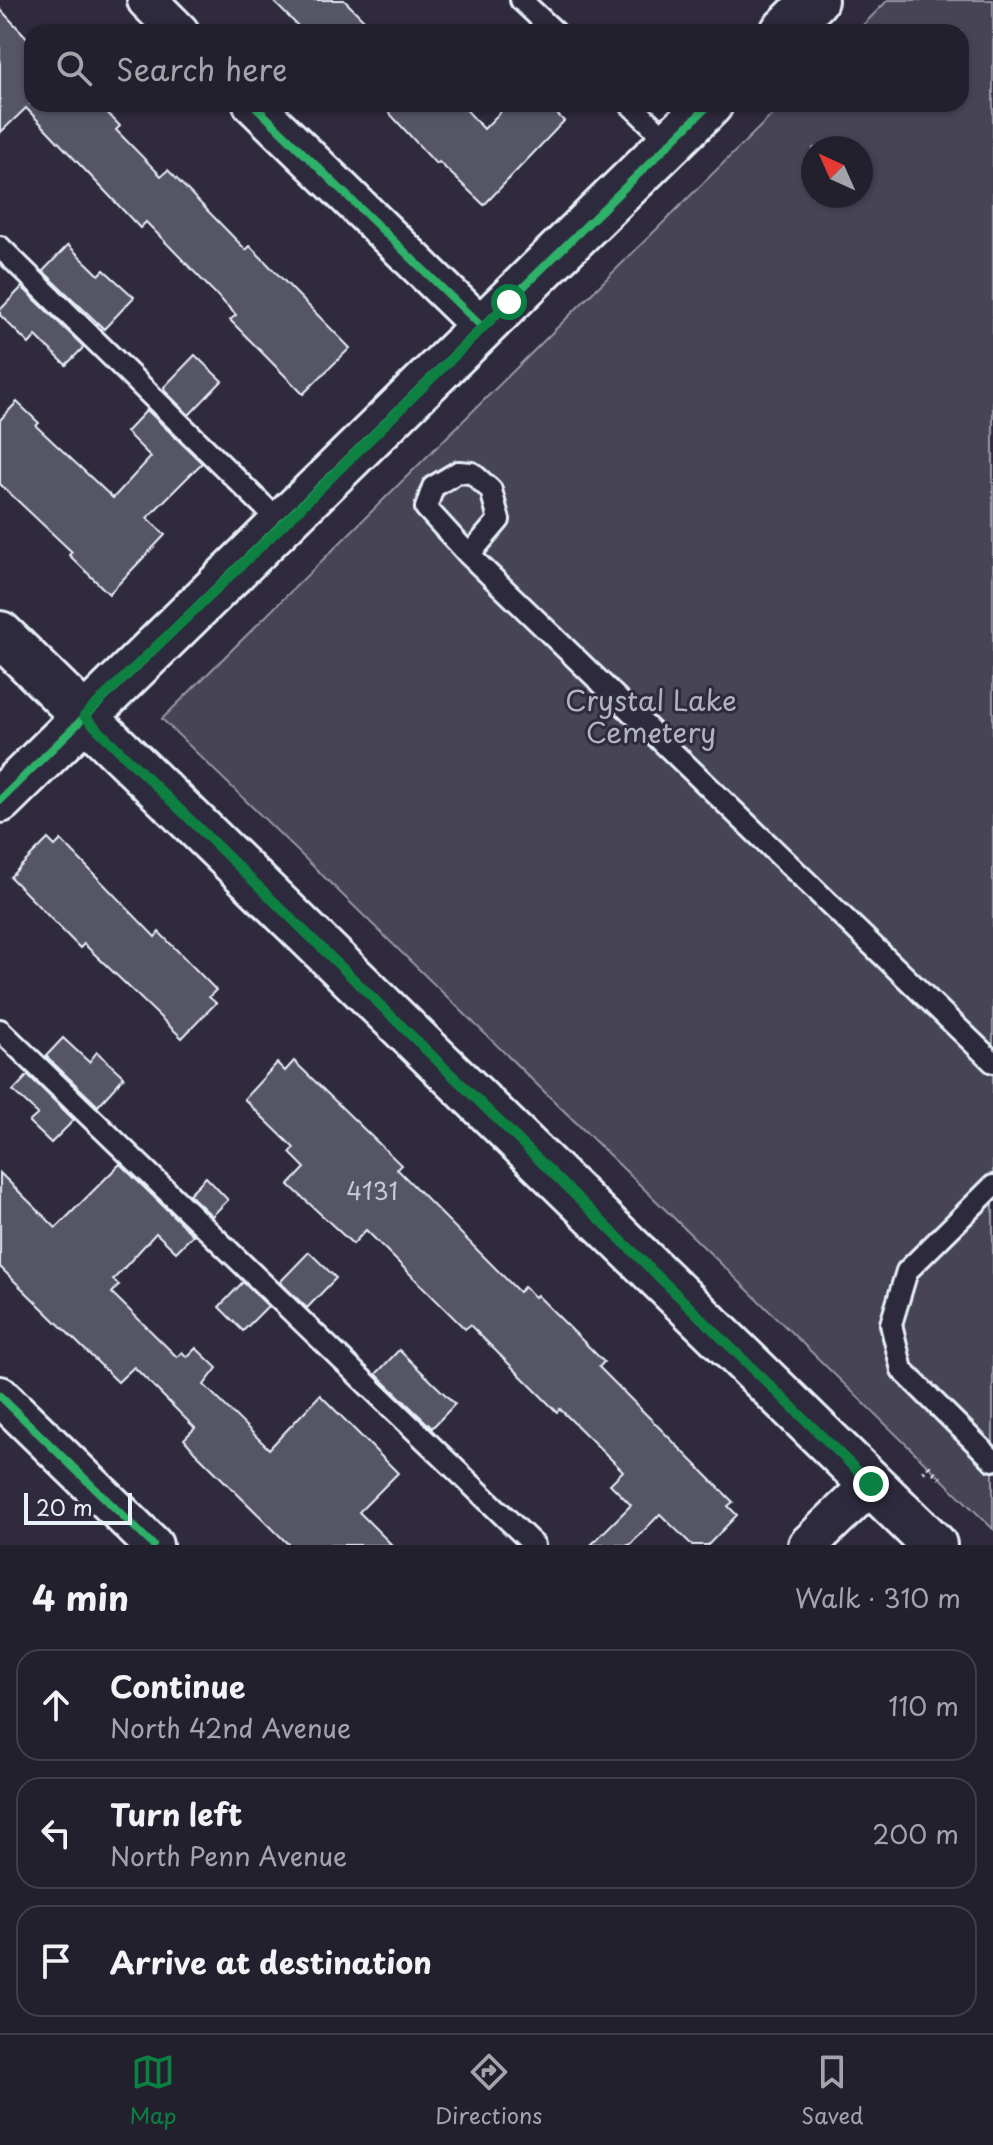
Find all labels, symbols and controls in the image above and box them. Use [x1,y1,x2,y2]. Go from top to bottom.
search box [24,24,969,112]
icon: search [52,46,96,90]
text: Search here [116,46,288,91]
north arrow [801,136,873,208]
route start [491,284,527,320]
park label: Crystal Lake Cemetery [565,678,737,753]
house number: 4131 [346,1172,398,1208]
route end [853,1466,889,1502]
scale bar [24,1489,132,1525]
text: 20 m [36,1490,93,1523]
text: 4 min [32,1571,129,1623]
text: Walk · 310 m [795,1578,961,1617]
text: Continue [110,1663,245,1708]
icon: ahead [34,1683,78,1727]
text: 110 m [888,1686,959,1725]
text: North 42nd Avenue [110,1708,351,1747]
text: Turn left [110,1791,242,1836]
icon: left [34,1811,78,1855]
text: 200 m [872,1814,959,1853]
text: North Penn Avenue [110,1836,347,1875]
icon: arrive [34,1939,78,1983]
text: Arrive at destination [110,1939,432,1984]
tab: Map [129,2050,176,2131]
tab: Directions [435,2050,542,2131]
tab: Saved [801,2050,864,2131]

